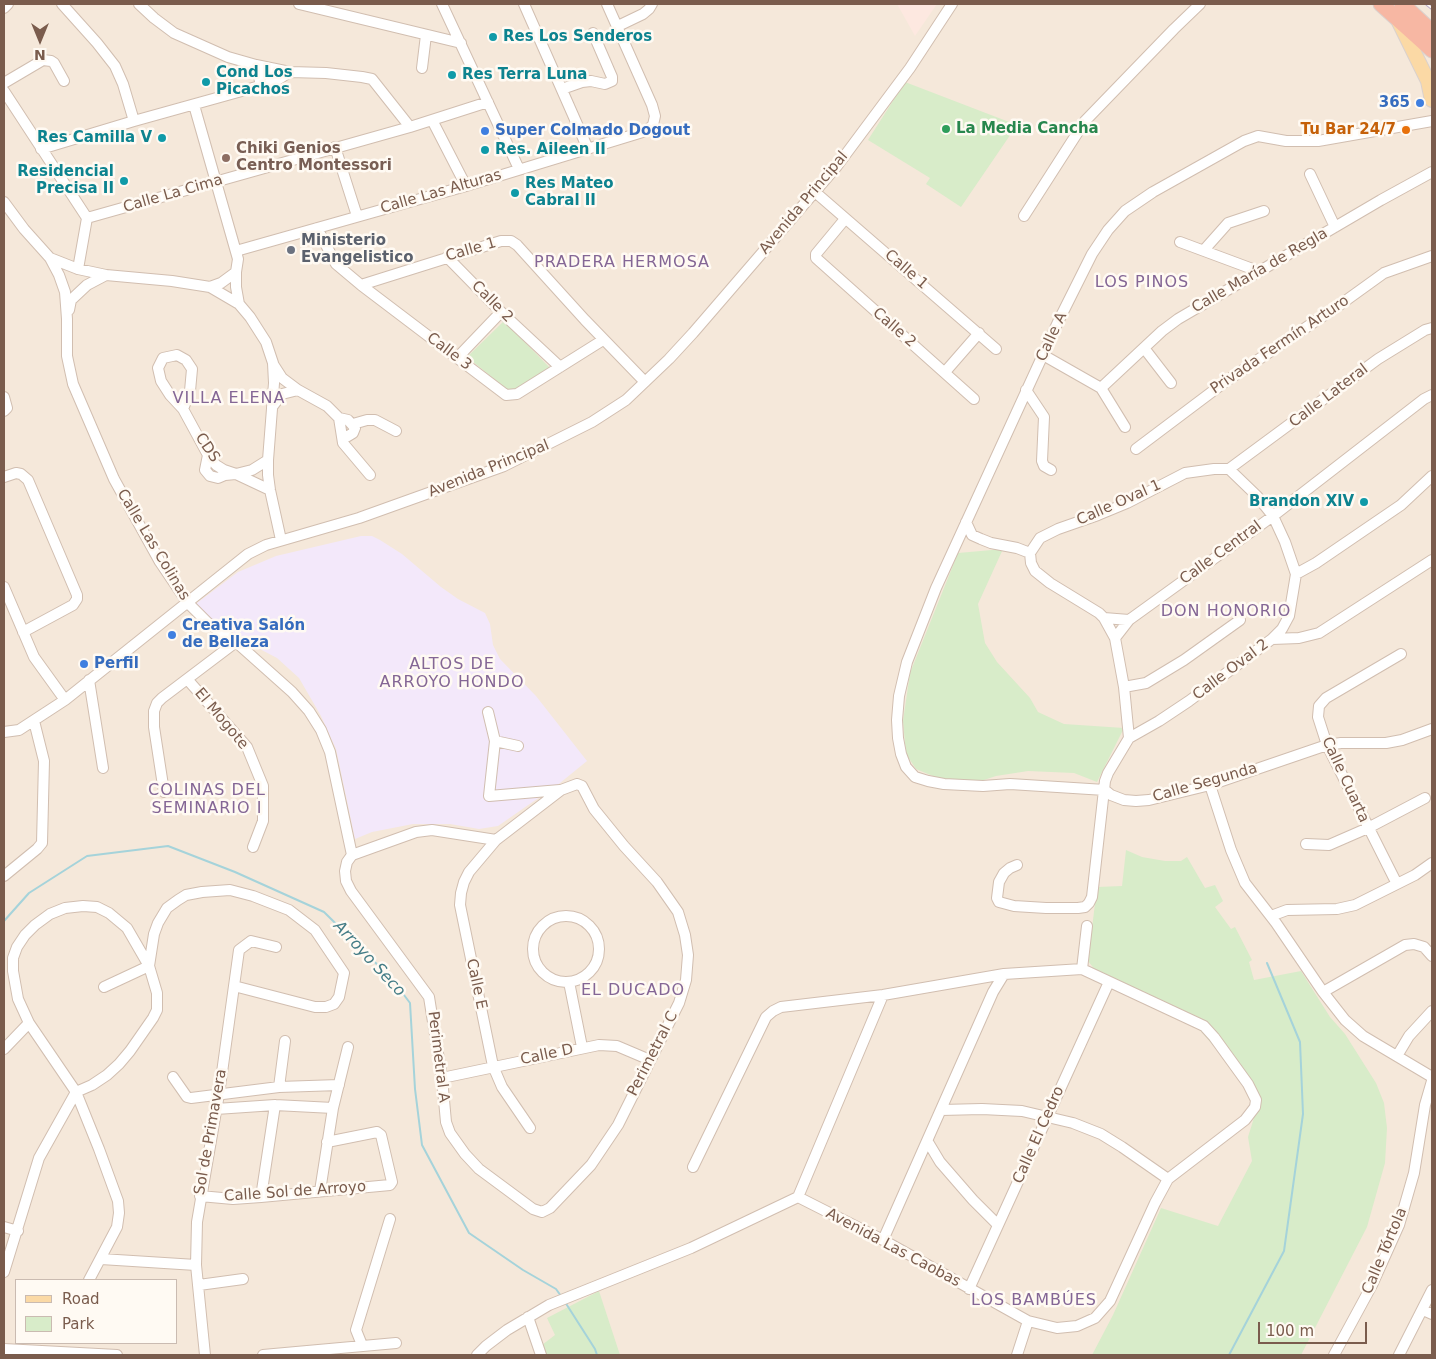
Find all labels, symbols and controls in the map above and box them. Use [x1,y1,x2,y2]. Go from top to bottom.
north arrow [15,15,65,65]
place label: Res Los Senderos [503,28,652,46]
marker: Res Los Senderos [487,31,499,43]
text: N [34,47,46,63]
place label: Cond Los Picachos [216,64,293,99]
place label: Res Terra Luna [462,66,587,84]
marker: Res Terra Luna [446,69,458,81]
marker: Cond Los Picachos [200,76,212,88]
place label: 365 [1379,94,1410,112]
marker: 365 [1414,97,1426,109]
place label: La Media Cancha [956,120,1099,138]
place label: Tu Bar 24/7 [1301,121,1396,139]
place label: Super Colmado Dogout [495,122,690,140]
marker: La Media Cancha [940,123,952,135]
marker: Tu Bar 24/7 [1400,124,1412,136]
marker: Super Colmado Dogout [479,125,491,137]
place label: Res Camilla V [37,129,152,147]
marker: Res Camilla V [156,132,168,144]
place label: Chiki Genios Centro Montessori [236,140,392,175]
place label: Res. Aileen II [495,141,606,159]
marker: Res. Aileen II [479,144,491,156]
street label: Avenida Principal [756,148,852,258]
marker: Chiki Genios Centro Montessori [220,152,232,164]
place label: Residencial Precisa II [17,163,114,198]
street label: Calle Las Alturas [378,166,504,218]
street label: Calle La Cima [121,171,225,217]
marker: Residencial Precisa II [118,175,130,187]
place label: Res Mateo Cabral II [525,175,614,210]
marker: Res Mateo Cabral II [509,187,521,199]
street label: Calle María de Regla [1189,225,1331,317]
place label: Ministerio Evangelistico [301,232,413,267]
street label: Calle 1 [444,234,498,266]
marker: Ministerio Evangelistico [285,244,297,256]
street label: Calle 1 [881,246,931,294]
district label: PRADERA HERMOSA [532,253,712,273]
district label: LOS PINOS [1094,273,1190,293]
street label: Calle 2 [467,277,517,327]
street label: Privada Fermín Arturo [1207,292,1353,398]
street label: Calle 2 [869,304,919,352]
street label: Calle A [1033,310,1071,364]
street label: Calle 3 [423,329,475,375]
street label: Calle Lateral [1286,360,1372,432]
district label: VILLA ELENA [171,389,287,409]
street label: CDS [191,430,223,466]
street label: Avenida Principal [426,437,552,501]
street label: Calle Oval 1 [1074,476,1164,530]
street label: Calle Las Colinas [113,486,193,604]
place label: Brandon XlV [1249,493,1354,511]
marker: Brandon XlV [1358,496,1370,508]
street label: Calle Central [1177,517,1265,589]
district label: DON HONORIO [1159,602,1293,622]
place label: Creativa Salón de Belleza [182,617,305,652]
marker: Creativa Salón de Belleza [166,629,178,641]
street label: Calle Oval 2 [1190,636,1272,704]
place label: Perfil [94,655,139,673]
district label: ALTOS DE ARROYO HONDO [378,655,526,693]
marker: Perfil [78,658,90,670]
street label: El Mogote [190,685,252,753]
street label: Calle Cuarta [1317,734,1373,826]
street label: Calle Segunda [1151,759,1259,807]
district label: COLINAS DEL SEMINARIO I [147,781,267,819]
water label: Arroyo Seco [329,917,409,1001]
street label: Calle E [462,957,490,1011]
district label: EL DUCADO [580,981,686,1001]
street label: Perimetral C [624,1009,682,1099]
street label: Perimetral A [423,1010,453,1104]
street label: Calle D [519,1041,575,1069]
street label: Sol de Primavera [191,1068,231,1196]
street label: Calle El Cedro [1009,1084,1069,1186]
street label: Calle Sol de Arroyo [223,1178,367,1206]
street label: Avenida Las Caobas [822,1205,964,1291]
street label: Calle Tórtola [1359,1205,1411,1297]
legend [15,1279,178,1344]
text: Road [62,1290,100,1308]
district label: LOS BAMBÚES [970,1291,1098,1311]
scale bar [1261,1312,1370,1344]
text: Park [62,1315,94,1333]
text: 100 m [1266,1322,1314,1340]

